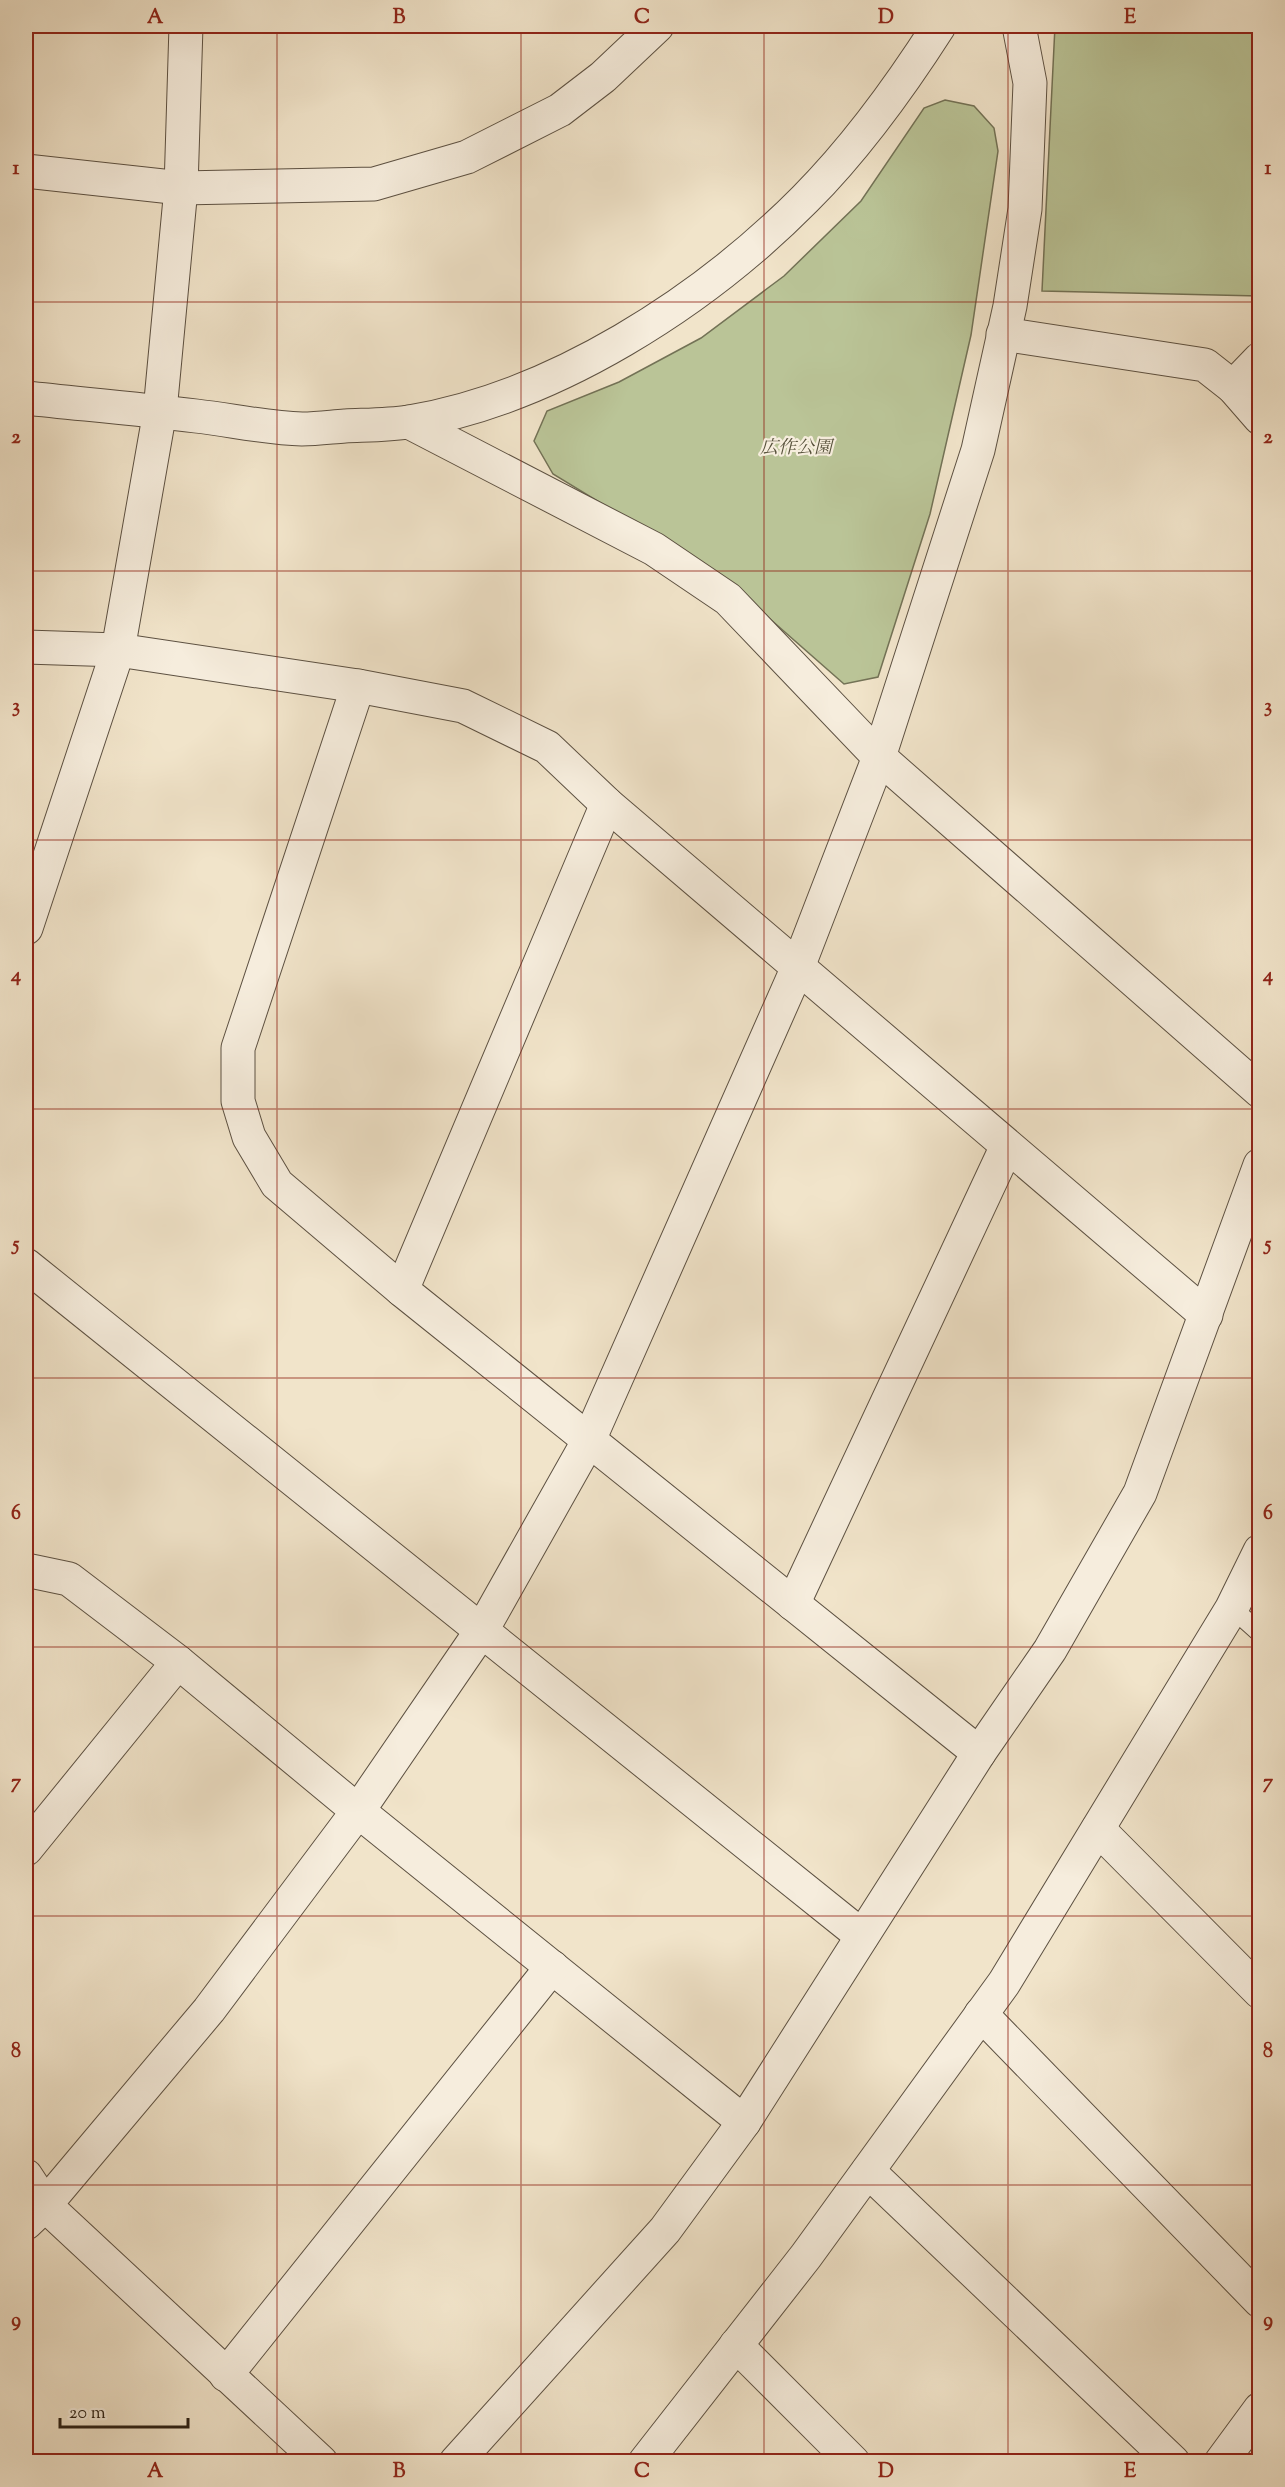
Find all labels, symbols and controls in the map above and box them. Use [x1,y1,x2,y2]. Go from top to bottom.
text: A [147,4,164,33]
text: B [393,4,406,33]
text: C [634,4,650,33]
text: D [878,4,894,33]
text: E [1124,4,1137,33]
text: 1 [13,155,20,184]
text: 1 [1265,155,1272,184]
text: 2 [11,424,21,453]
text: 2 [1263,424,1273,453]
park label: 広作公園 [760,436,835,462]
text: 3 [12,693,20,722]
text: 3 [1264,693,1272,722]
text: 4 [10,962,21,991]
text: 4 [1262,962,1273,991]
text: 5 [11,1231,20,1260]
text: 5 [1263,1231,1272,1260]
text: 6 [11,1500,21,1529]
text: 6 [1263,1500,1273,1529]
text: 7 [11,1769,22,1798]
text: 7 [1263,1769,1274,1798]
text: 8 [11,2038,21,2067]
text: 8 [1263,2038,1273,2067]
text: 9 [11,2307,21,2336]
text: 9 [1263,2307,1273,2336]
scale bar [60,2391,188,2429]
text: 20 m [69,2401,106,2427]
text: A [147,2458,164,2487]
text: B [393,2458,406,2487]
text: C [634,2458,650,2487]
text: D [878,2458,894,2487]
text: E [1124,2458,1137,2487]

